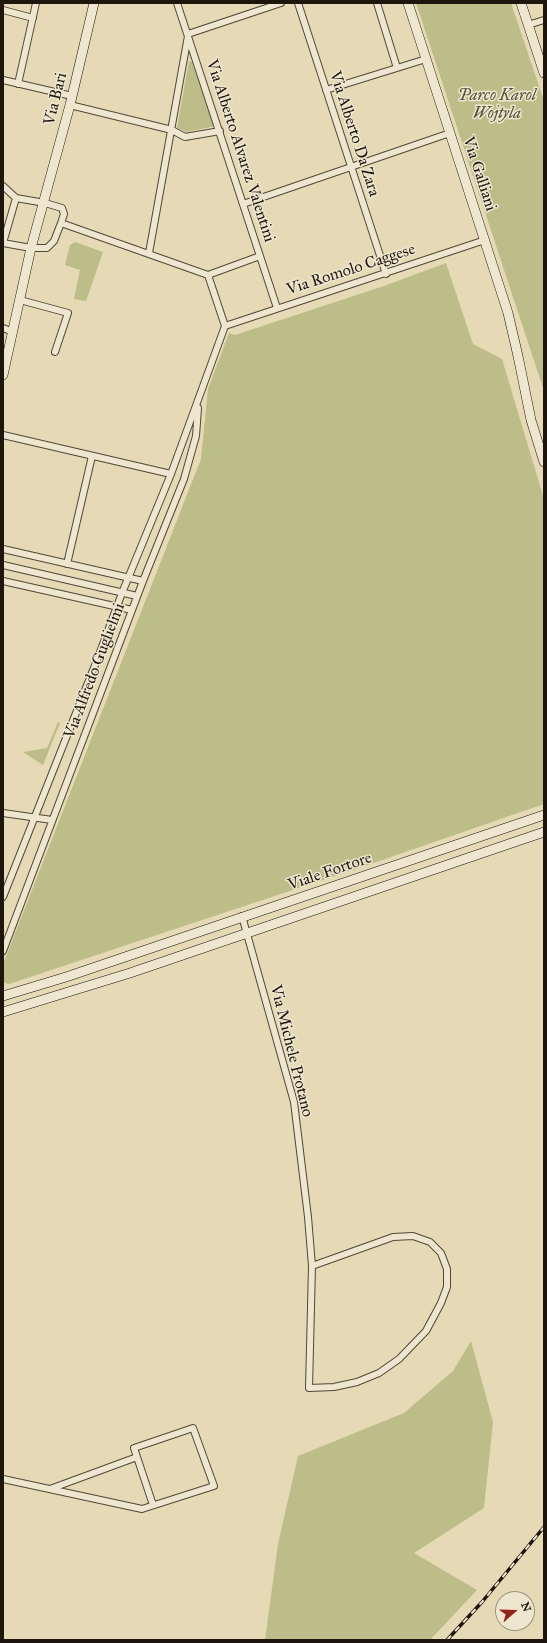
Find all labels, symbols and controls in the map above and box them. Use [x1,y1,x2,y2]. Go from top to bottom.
street label: Via Alberto Alvarez Valentini [201,57,279,245]
street label: Via Alberto Da Zara [325,69,383,199]
street label: Via Bari [40,71,72,127]
park label: Parco Karol Wojtyla [458,86,536,124]
street label: Via Galliani [458,134,500,214]
street label: Via Romolo Caggese [284,240,418,300]
street label: Via Alfredo Guglielmi [60,601,130,741]
street label: Viale Fortore [286,849,374,895]
street label: Via Michele Protano [265,983,317,1119]
north arrow [495,1591,535,1631]
text: N [518,1600,534,1614]

